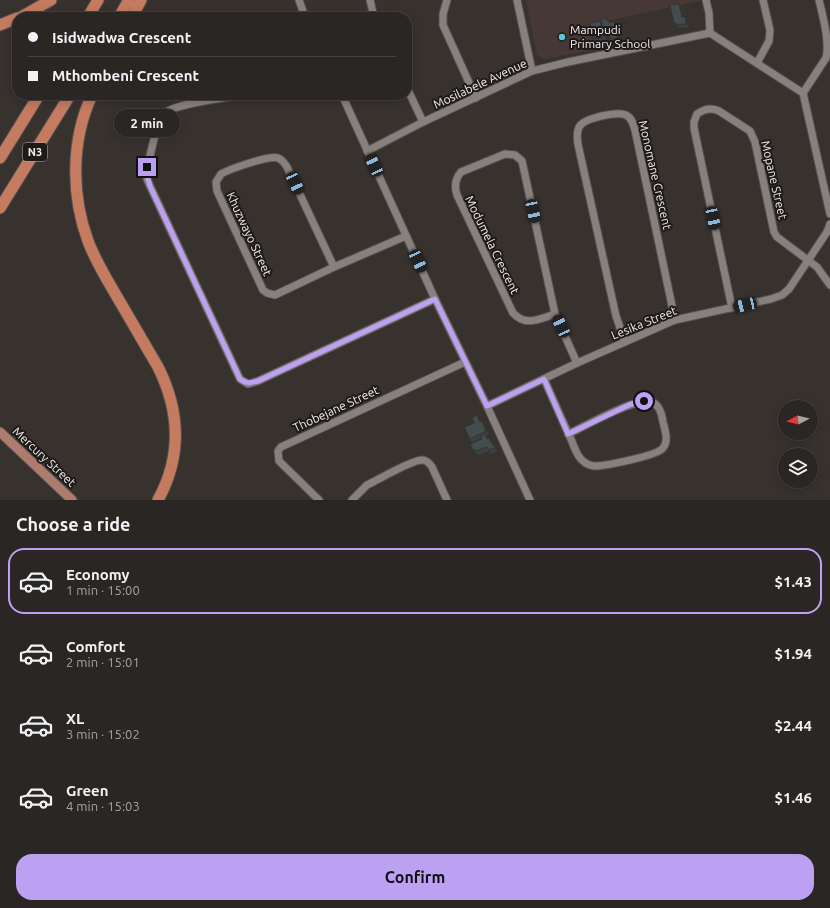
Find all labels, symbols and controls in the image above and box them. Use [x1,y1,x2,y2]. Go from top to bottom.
place label: Mampudi Primary School [570,23,650,50]
text: Isidwadwa Crescent [52,29,191,46]
marker: Mampudi Primary School [557,32,567,42]
street label: Mosilabele Avenue [431,56,529,111]
text: Mthombeni Crescent [52,67,199,84]
callout: 2 min [114,109,180,137]
text: 2 min [131,116,163,130]
street label: Monomane Crescent [637,119,674,231]
street label: Mopane Street [759,139,790,221]
road number: N3 [23,143,47,161]
car [363,152,385,178]
route end [138,158,156,176]
car [284,170,306,196]
street label: Khuzwayo Street [224,190,275,278]
street label: Modumela Crescent [463,193,522,296]
car [525,198,541,224]
car [705,205,721,231]
car [407,248,429,274]
car [732,296,758,314]
street label: Lesika Street [609,303,679,342]
car [550,313,572,339]
street label: Thobejane Street [291,383,381,434]
route start [635,392,653,410]
north arrow [778,400,818,440]
map controls [778,400,818,488]
street label: Mercury Street [10,424,79,489]
button: layers [778,448,818,488]
text: Choose a ride [16,514,130,534]
icon: car [18,563,54,599]
text: Economy [66,566,130,583]
text: $1.43 [774,573,812,590]
text: 1 min · 15:00 [66,583,140,597]
icon: car [18,635,54,671]
text: Comfort [66,638,125,655]
text: $1.94 [774,645,812,662]
text: 2 min · 15:01 [66,655,140,669]
icon: car [18,707,54,743]
text: XL [66,710,84,727]
text: $2.44 [774,717,812,734]
text: 3 min · 15:02 [66,727,140,741]
icon: car [18,779,54,815]
text: Green [66,782,108,799]
text: $1.46 [774,789,812,806]
text: 4 min · 15:03 [66,799,140,813]
button: Confirm [16,854,814,900]

